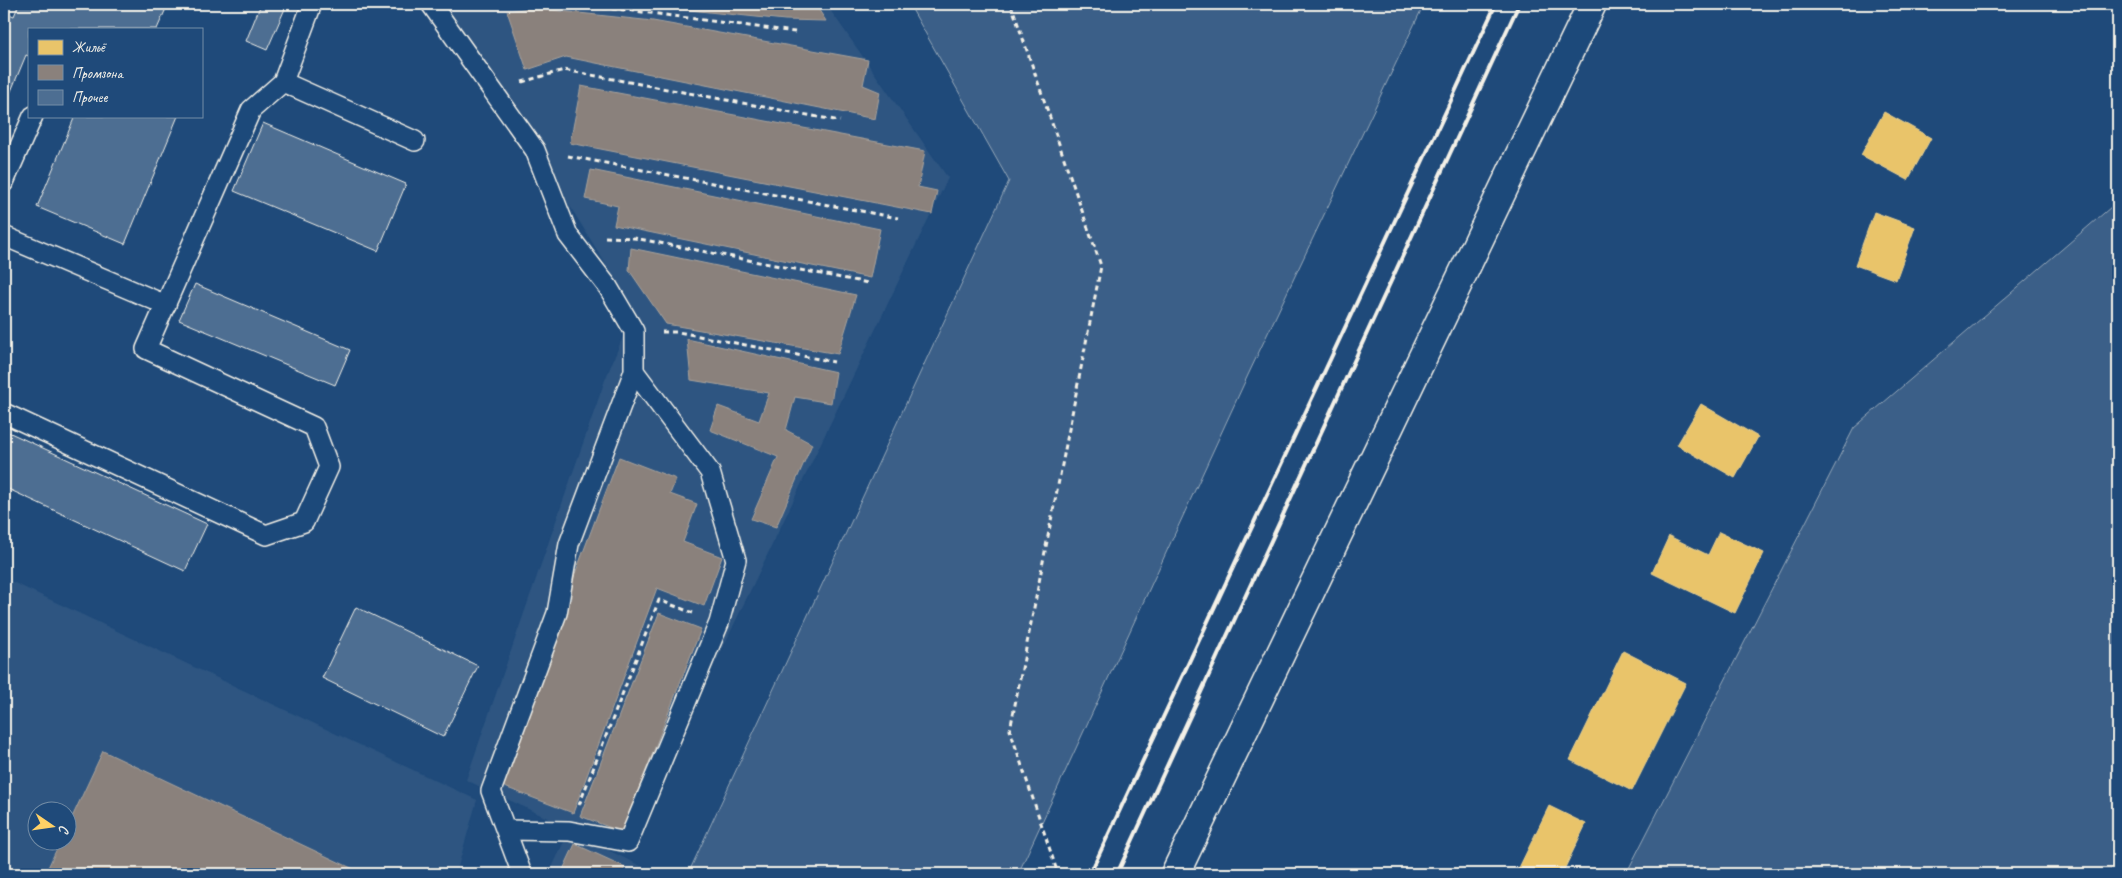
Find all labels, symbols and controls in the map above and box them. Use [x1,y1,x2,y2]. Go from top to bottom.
legend [28,28,202,118]
text: Жильё [72,38,107,57]
text: Промзона [72,64,124,83]
text: Прочее [72,88,108,107]
north arrow [28,800,78,850]
text: С [55,824,73,836]

